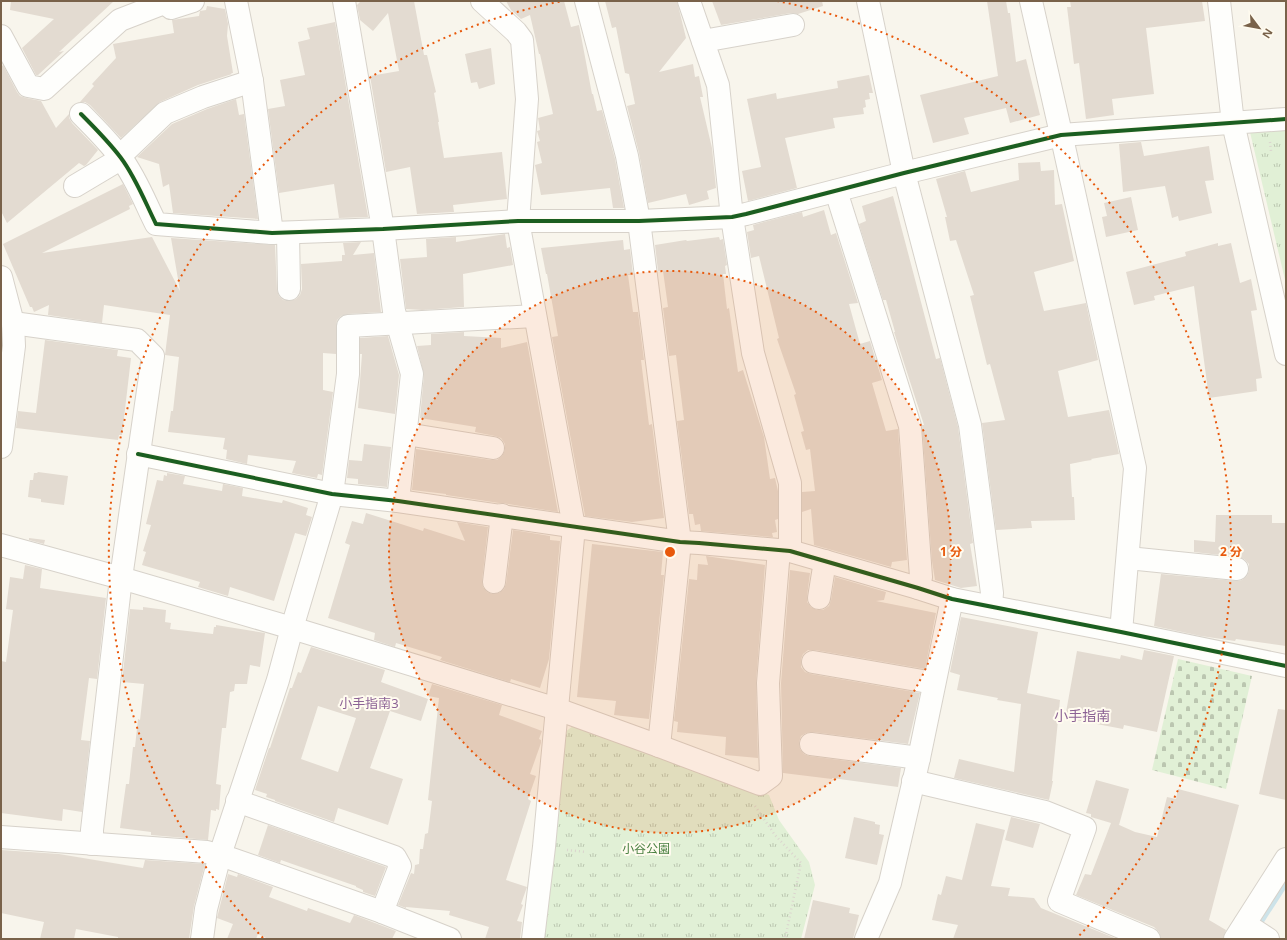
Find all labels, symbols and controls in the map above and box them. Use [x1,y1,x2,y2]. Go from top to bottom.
north arrow [1239,8,1279,48]
text: N [1259,26,1277,41]
text: 1 分 [940,543,962,560]
text: 2 分 [1220,543,1242,560]
centre of rings [663,545,677,559]
district label: 小手指南3 [339,694,399,712]
district label: 小手指南 [1054,706,1110,725]
park label: 小谷公園 [622,840,670,857]

